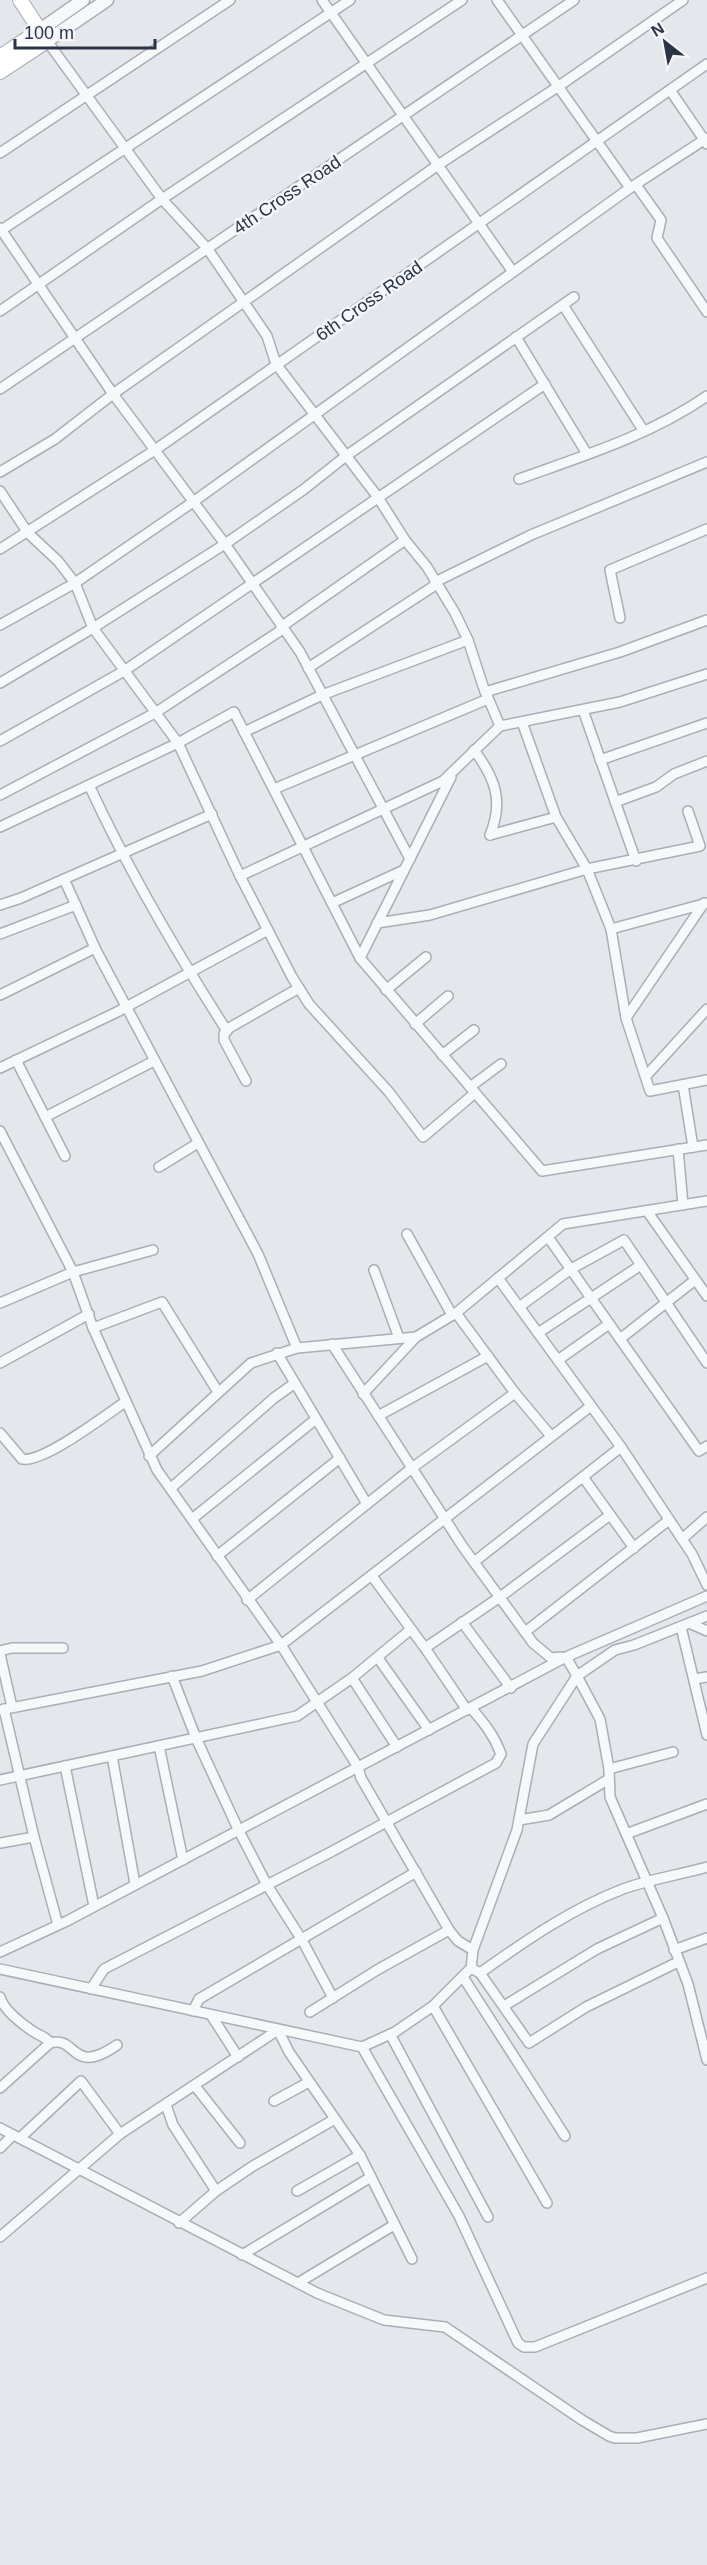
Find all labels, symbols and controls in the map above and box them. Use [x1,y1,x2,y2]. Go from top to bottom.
scale bar [15,12,154,50]
north arrow [635,12,695,72]
text: N [648,19,667,40]
text: 100 m [24,23,74,43]
street label: 4th Cross Road [230,152,344,238]
street label: 6th Cross Road [312,257,426,345]

